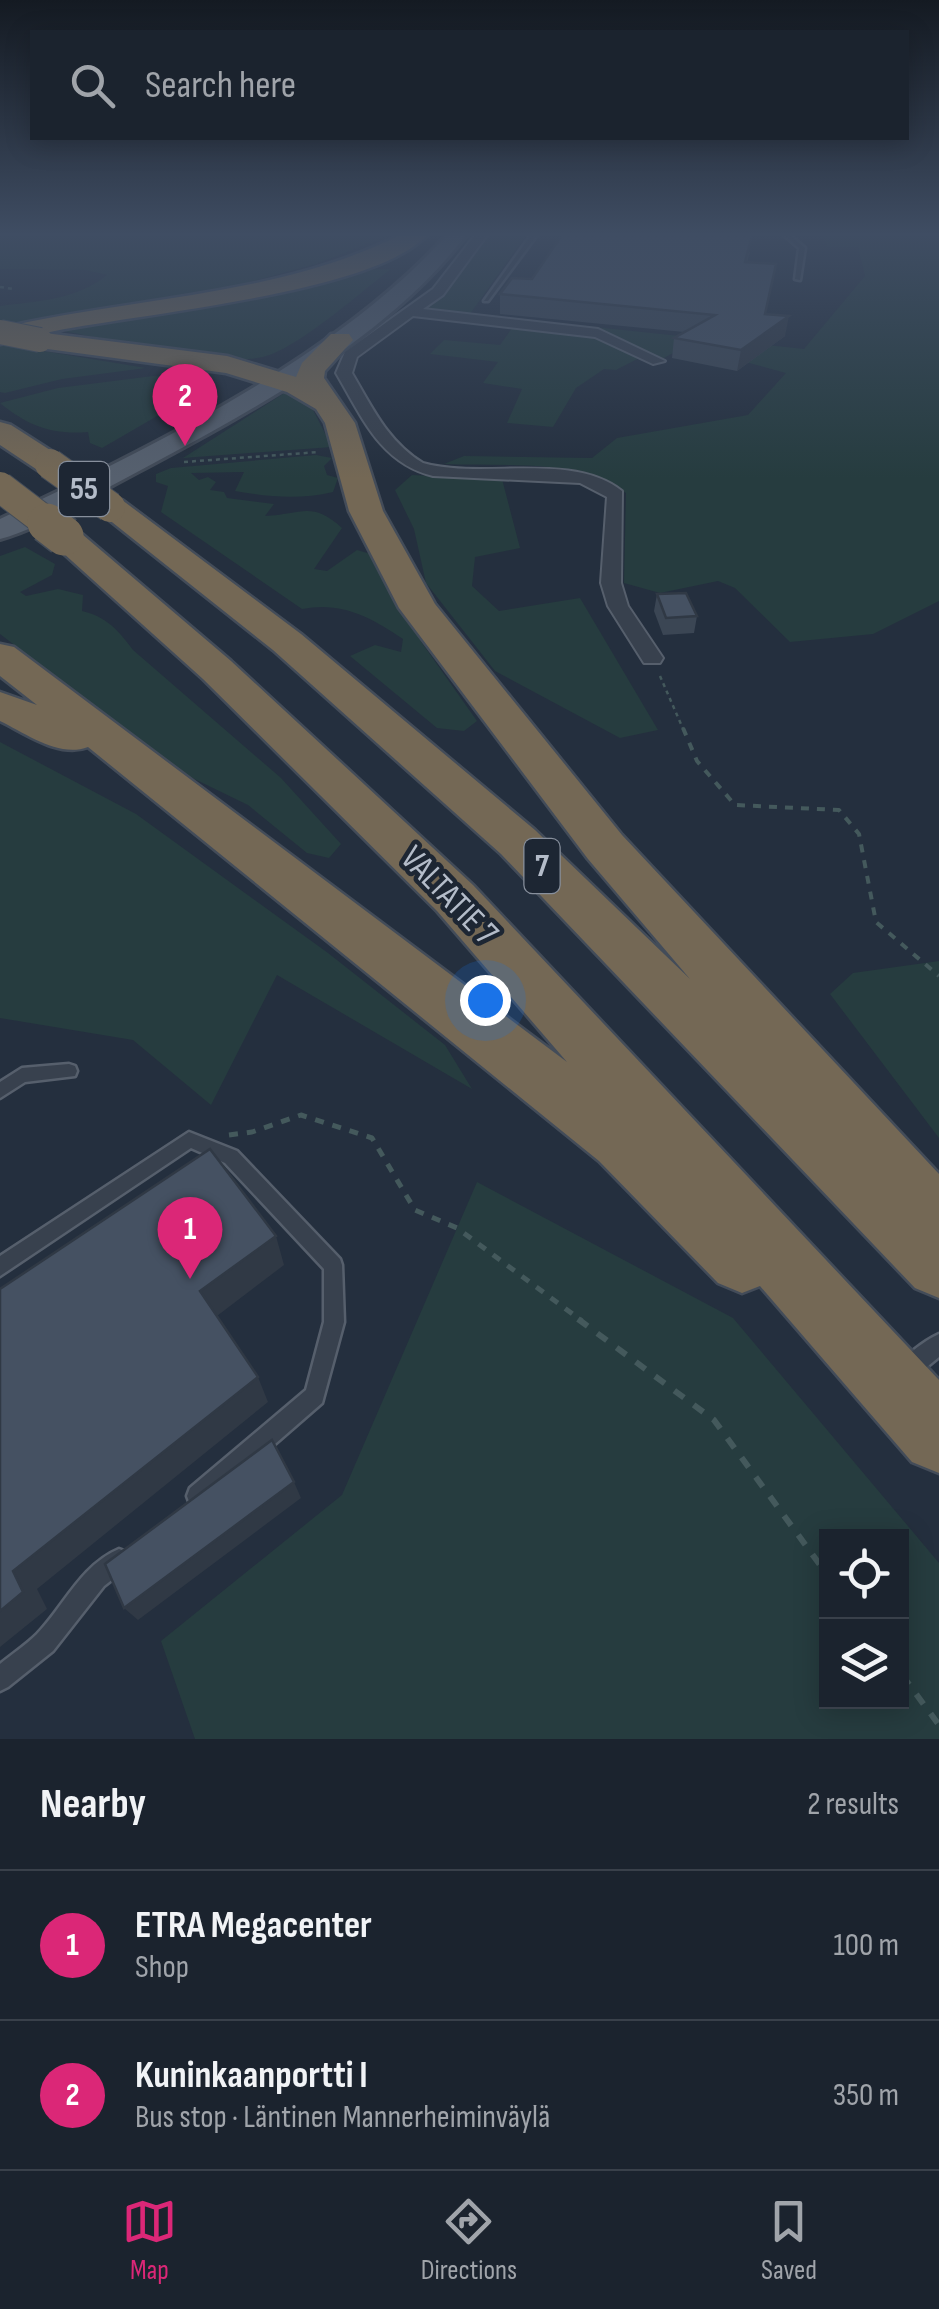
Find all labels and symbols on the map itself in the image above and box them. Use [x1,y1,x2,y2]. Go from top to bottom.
pin: 2 [152,364,218,446]
road number: 55 [59,462,109,516]
street label: VALTATIE 7 [391,837,507,955]
road number: 7 [524,839,560,893]
your location [460,975,511,1026]
pin: 1 [158,1196,222,1279]

